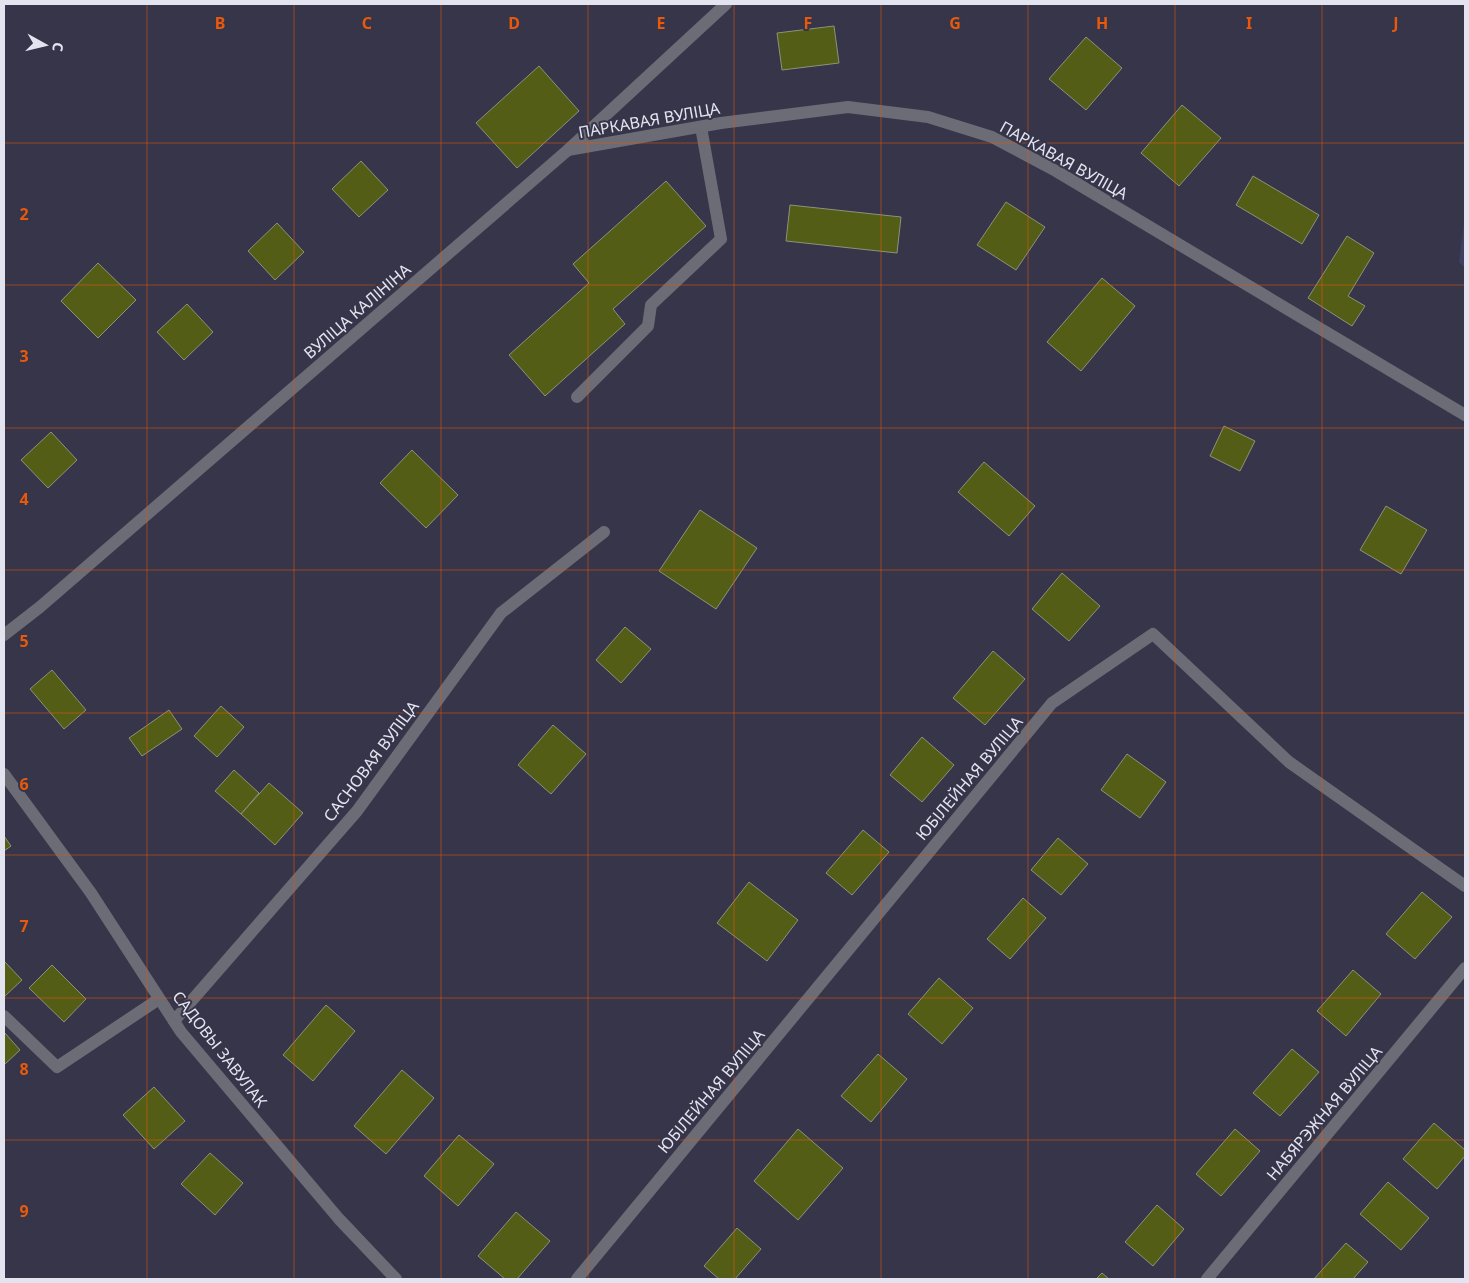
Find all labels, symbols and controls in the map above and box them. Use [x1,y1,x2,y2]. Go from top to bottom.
text: B [215,12,225,34]
text: C [362,12,372,34]
text: D [508,12,520,34]
text: E [657,12,666,34]
text: F [804,12,812,34]
text: G [949,12,961,34]
text: H [1096,12,1108,34]
text: I [1246,12,1252,34]
text: J [1391,12,1399,34]
north arrow [20,20,70,70]
text: С [48,41,68,53]
street label: ПАРКАВАЯ ВУЛІЦА [576,97,722,143]
street label: ПАРКАВАЯ ВУЛІЦА [996,116,1133,205]
text: 2 [19,203,29,225]
street label: ВУЛІЦА КАЛІНІНА [299,258,416,364]
text: 3 [19,345,29,367]
text: 4 [19,488,29,510]
text: 5 [19,630,29,652]
street label: САСНОВАЯ ВУЛІЦА [318,695,424,826]
street label: ЮБІЛЕЙНАЯ ВУЛІЦА [911,711,1028,845]
text: 6 [19,773,29,795]
text: 7 [19,915,29,937]
street label: САДОВЫ ЗАВУЛАК [168,986,272,1112]
street label: ЮБІЛЕЙНАЯ ВУЛІЦА [653,1024,770,1158]
street label: НАБЯРЭЖНАЯ ВУЛІЦА [1261,1040,1387,1185]
text: 8 [19,1058,29,1080]
text: 9 [19,1200,29,1222]

